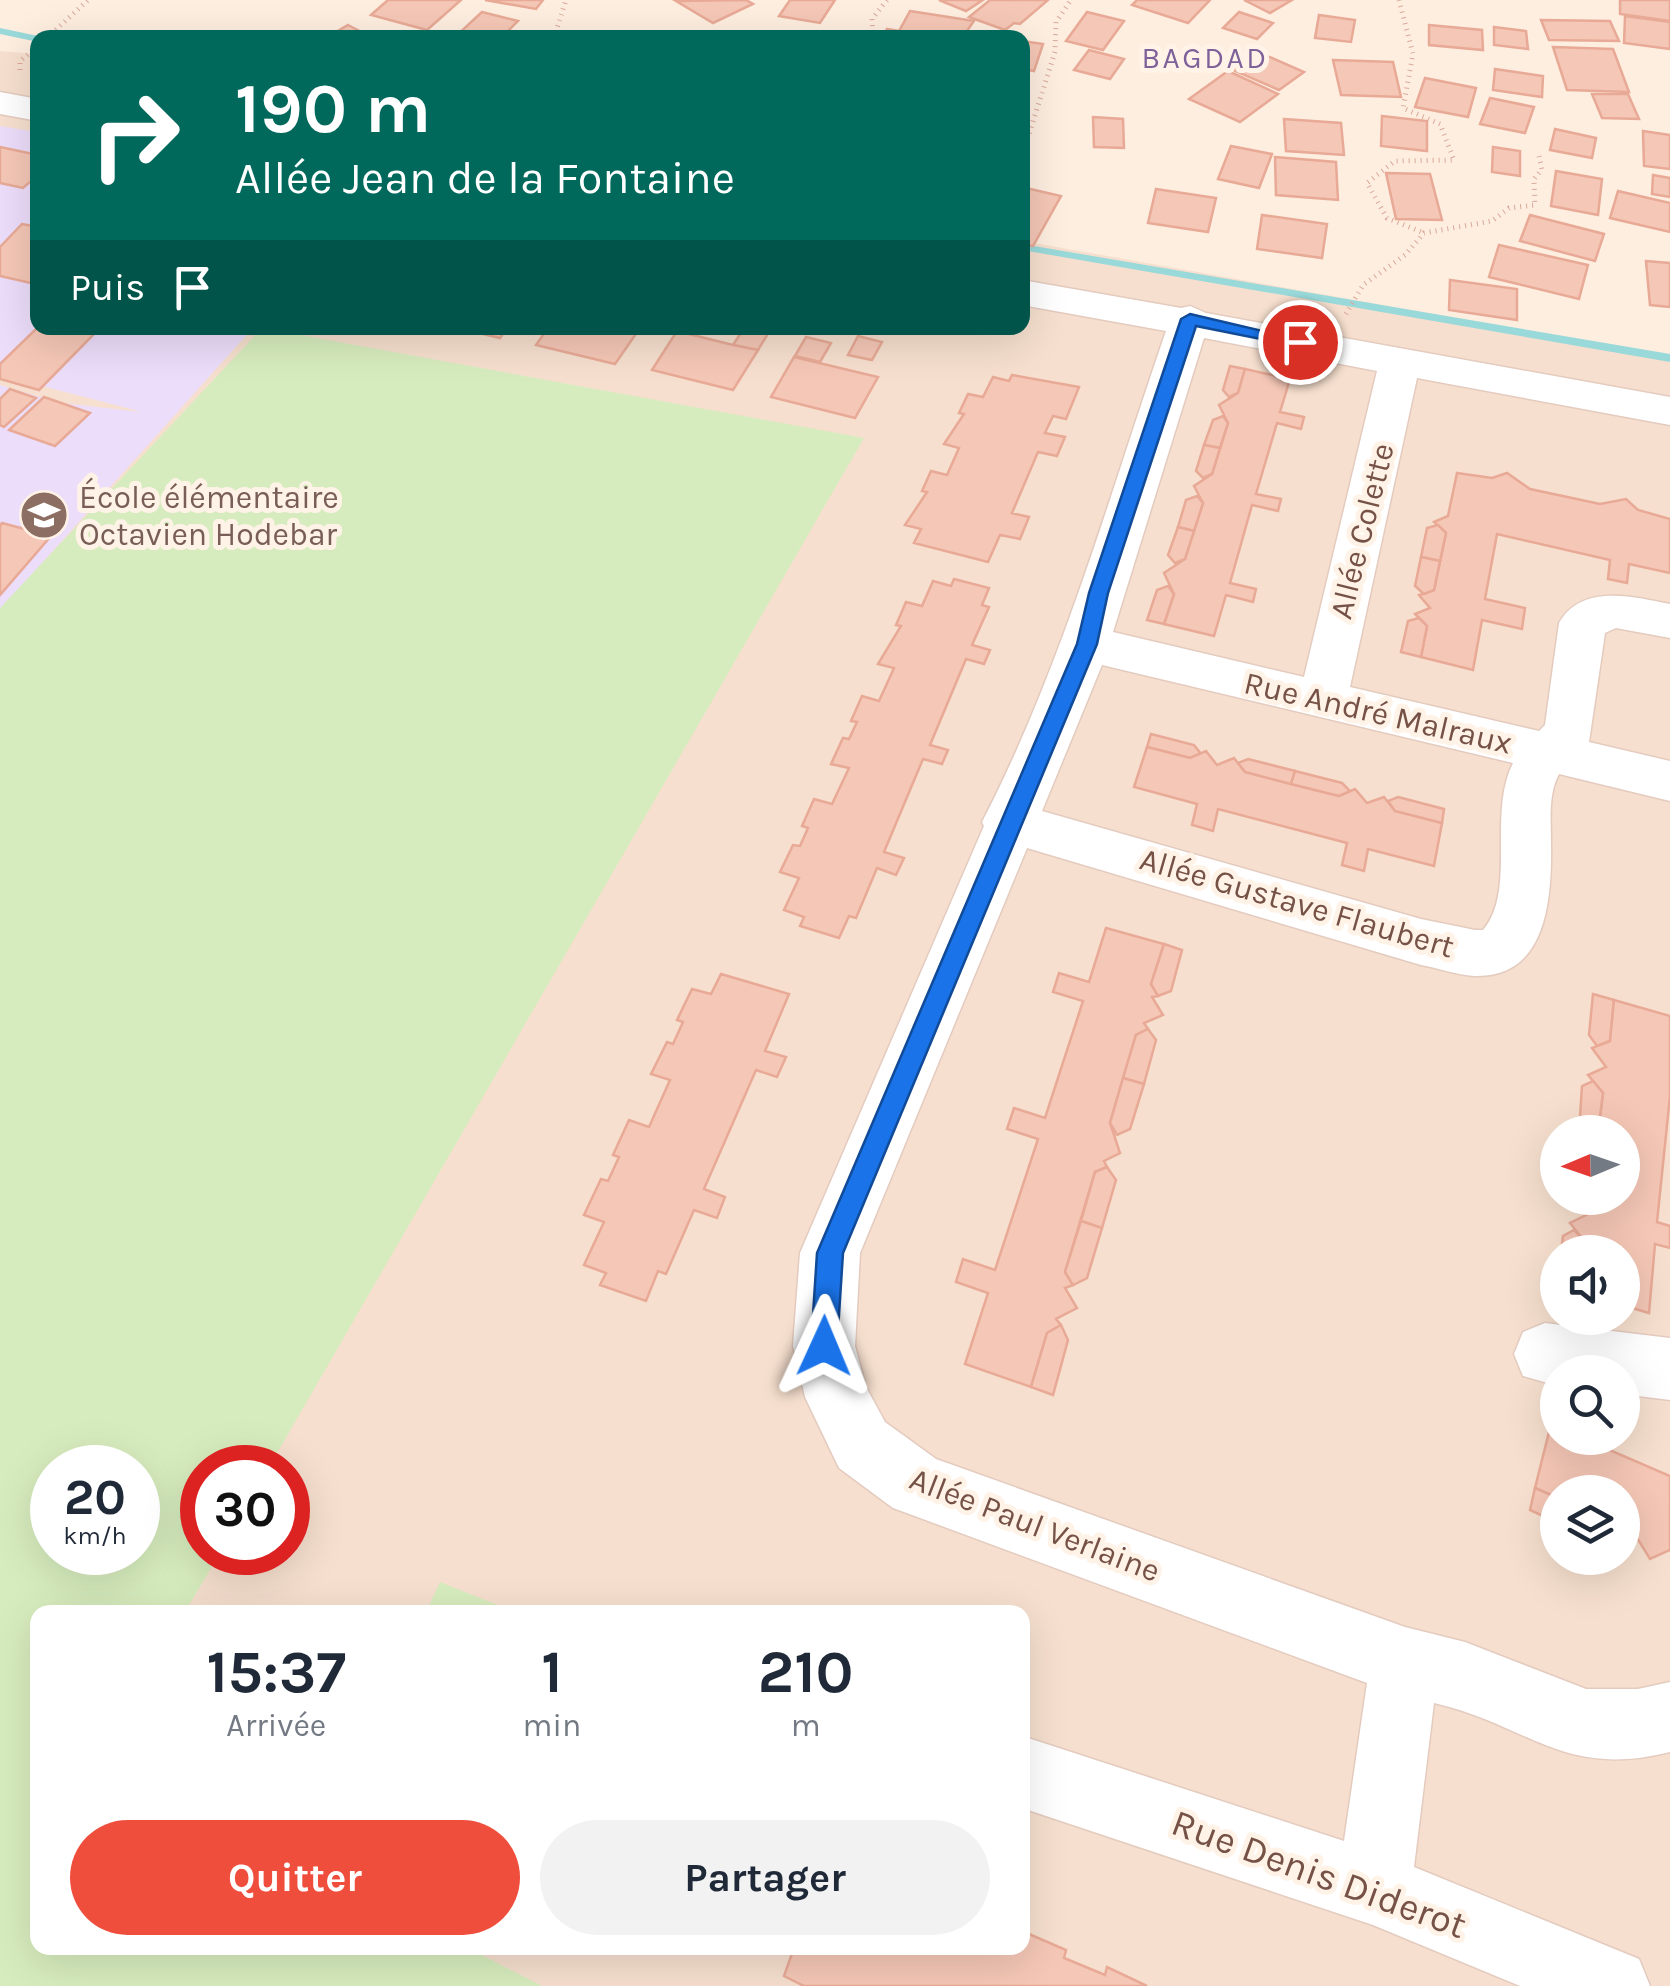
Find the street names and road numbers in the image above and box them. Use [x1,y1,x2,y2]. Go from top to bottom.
street label: Allée Colette [1322,439,1402,623]
street label: Rue André Malraux [1240,664,1516,762]
street label: Allée Gustave Flaubert [1136,840,1458,966]
street label: Allée Paul Verlaine [905,1460,1165,1590]
street label: Rue Denis Diderot [1166,1800,1472,1948]

